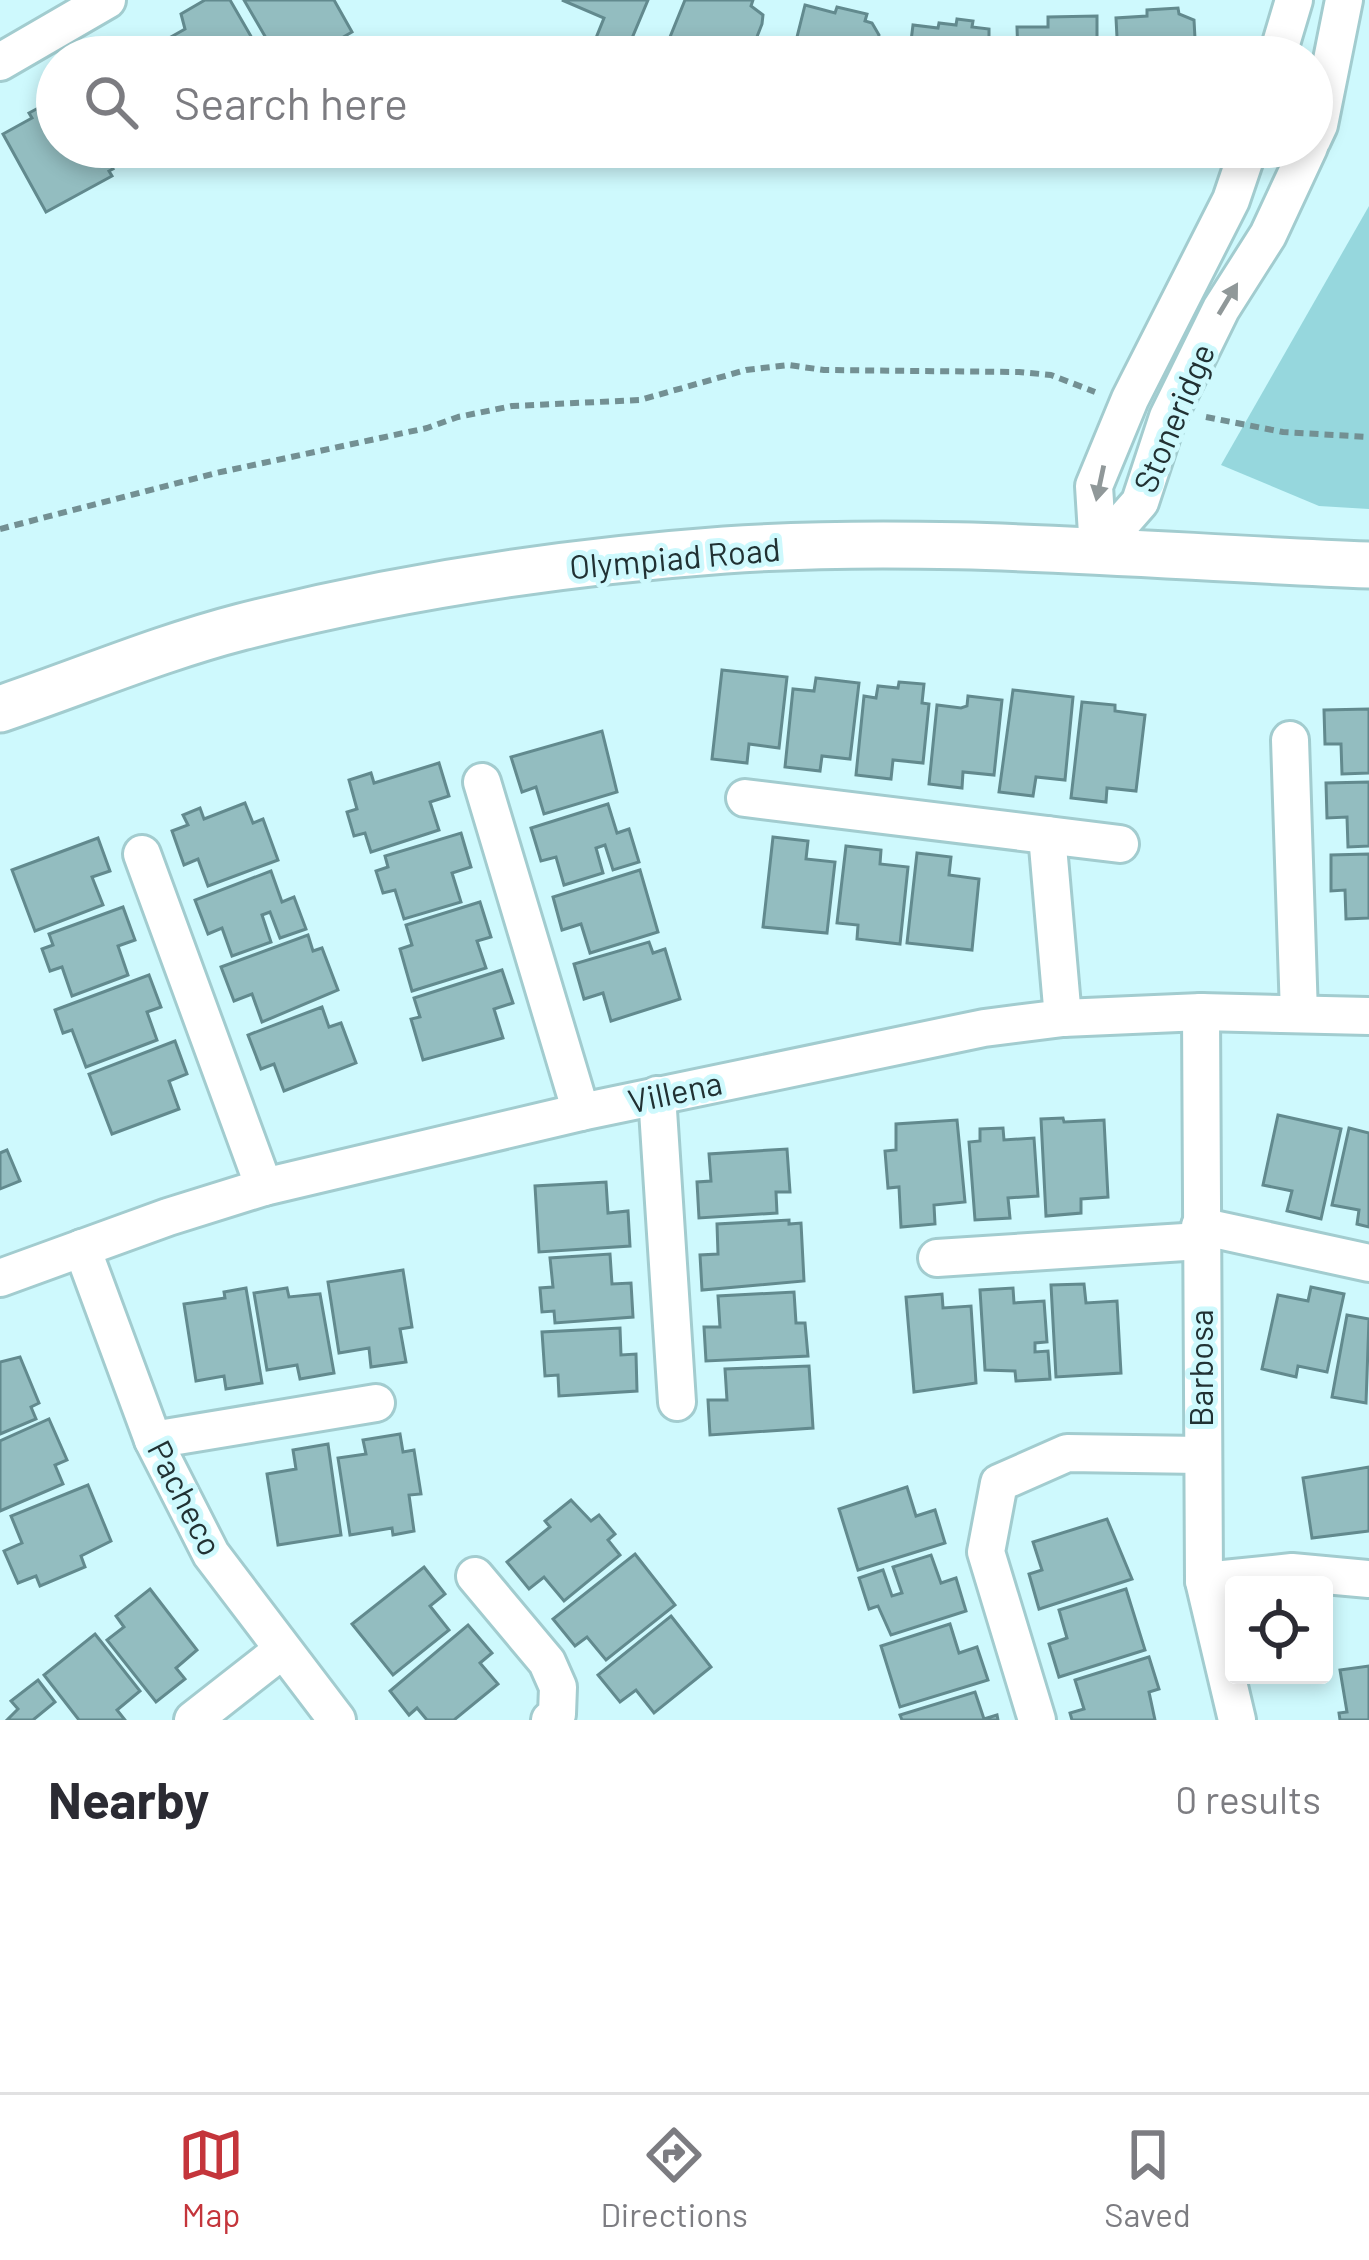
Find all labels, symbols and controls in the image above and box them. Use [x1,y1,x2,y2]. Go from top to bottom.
search box [36,36,1333,168]
icon: search [78,69,144,135]
text: Search here [174,75,408,129]
one-way arrow [1216,282,1237,316]
street label: Stoneridge [1124,337,1222,498]
one-way arrow [1089,464,1108,502]
street label: Olympiad Road [568,528,782,586]
street label: Villena [624,1062,726,1120]
street label: Barbosa [1180,1309,1220,1427]
street label: Pacheco [140,1433,232,1562]
map controls [1225,1576,1333,1684]
button: locate [1225,1576,1333,1684]
text: Nearby [48,1768,209,1829]
text: 0 results [1175,1775,1321,1822]
tab: Map [178,2122,244,2234]
tab: Directions [600,2122,748,2234]
tab: Saved [1104,2122,1191,2234]

